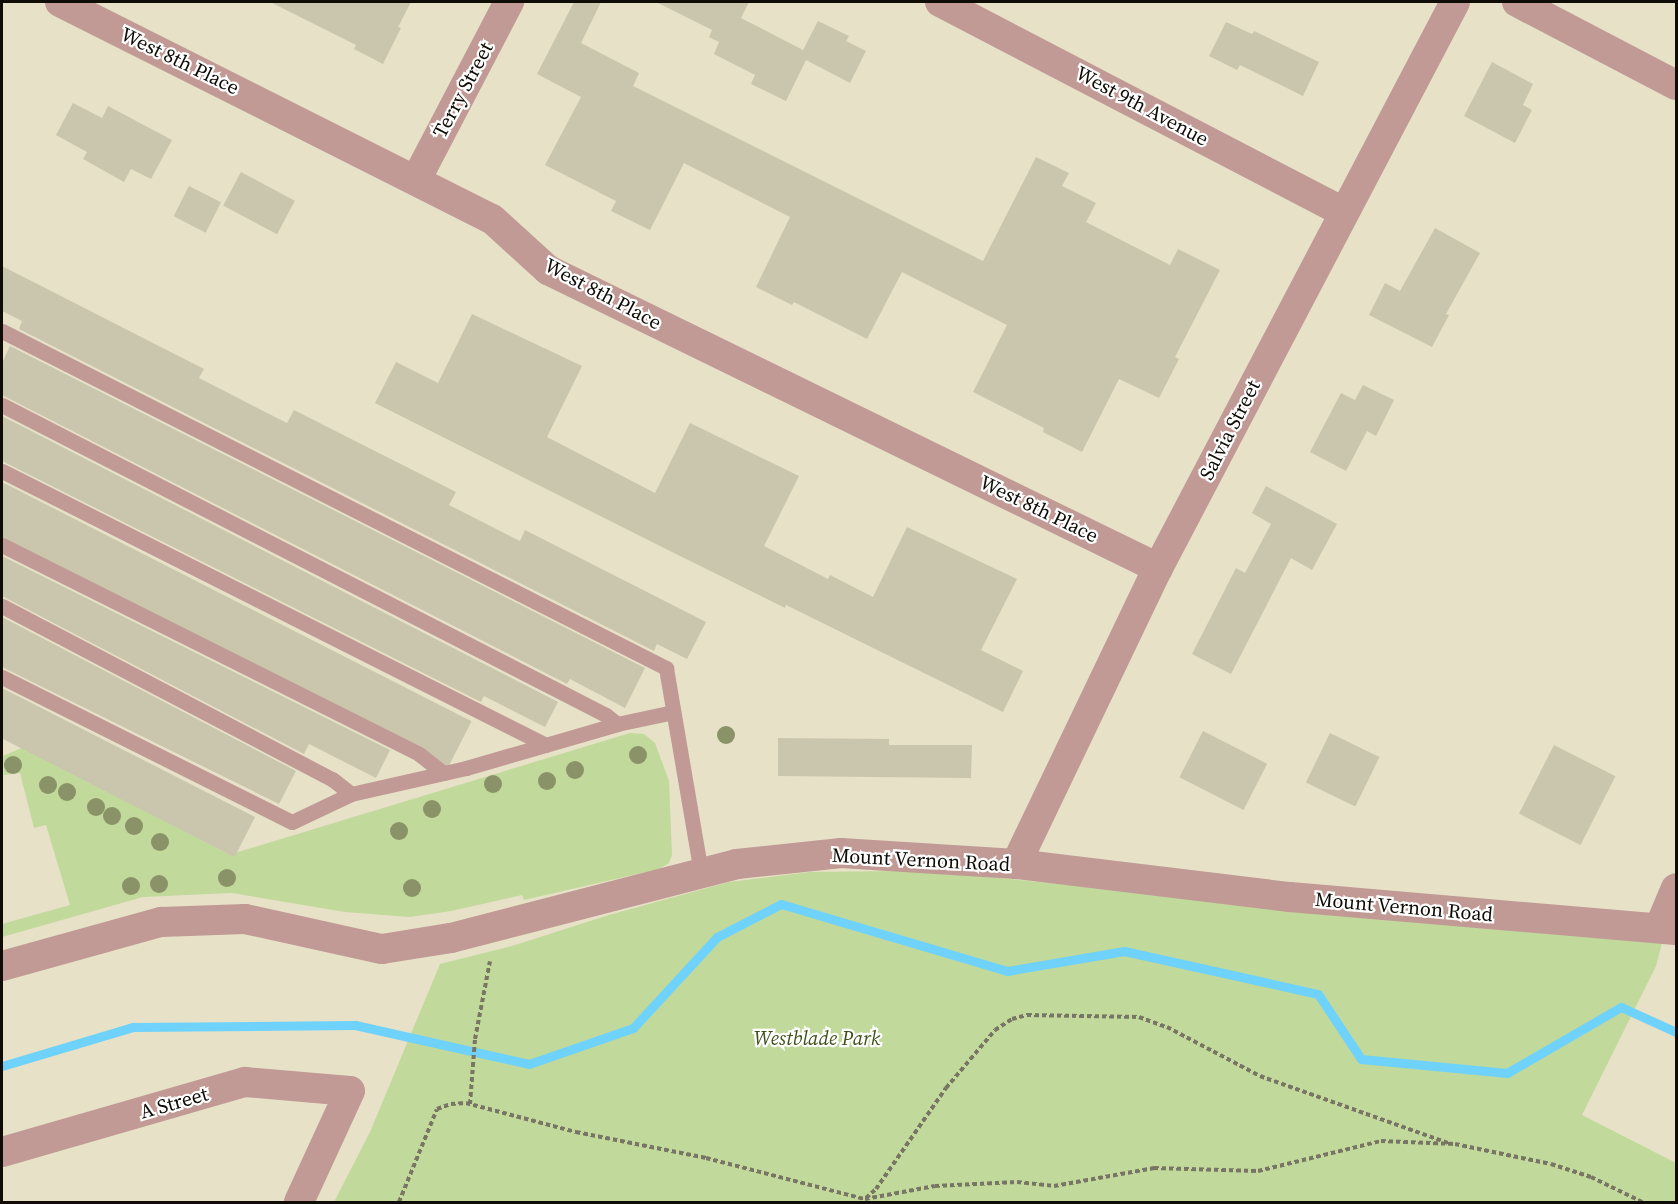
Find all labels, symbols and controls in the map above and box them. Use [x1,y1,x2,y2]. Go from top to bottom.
street label: West 8th Place [117,22,243,100]
street label: Terry Street [428,38,498,142]
street label: West 9th Avenue [1072,61,1212,151]
street label: West 8th Place [541,253,665,335]
street label: Salvia Street [1195,376,1265,484]
street label: West 8th Place [976,470,1102,548]
street label: Mount Vernon Road [831,843,1011,877]
street label: Mount Vernon Road [1314,887,1494,927]
park label: Westblade Park [754,1026,880,1050]
street label: A Street [137,1082,211,1124]

